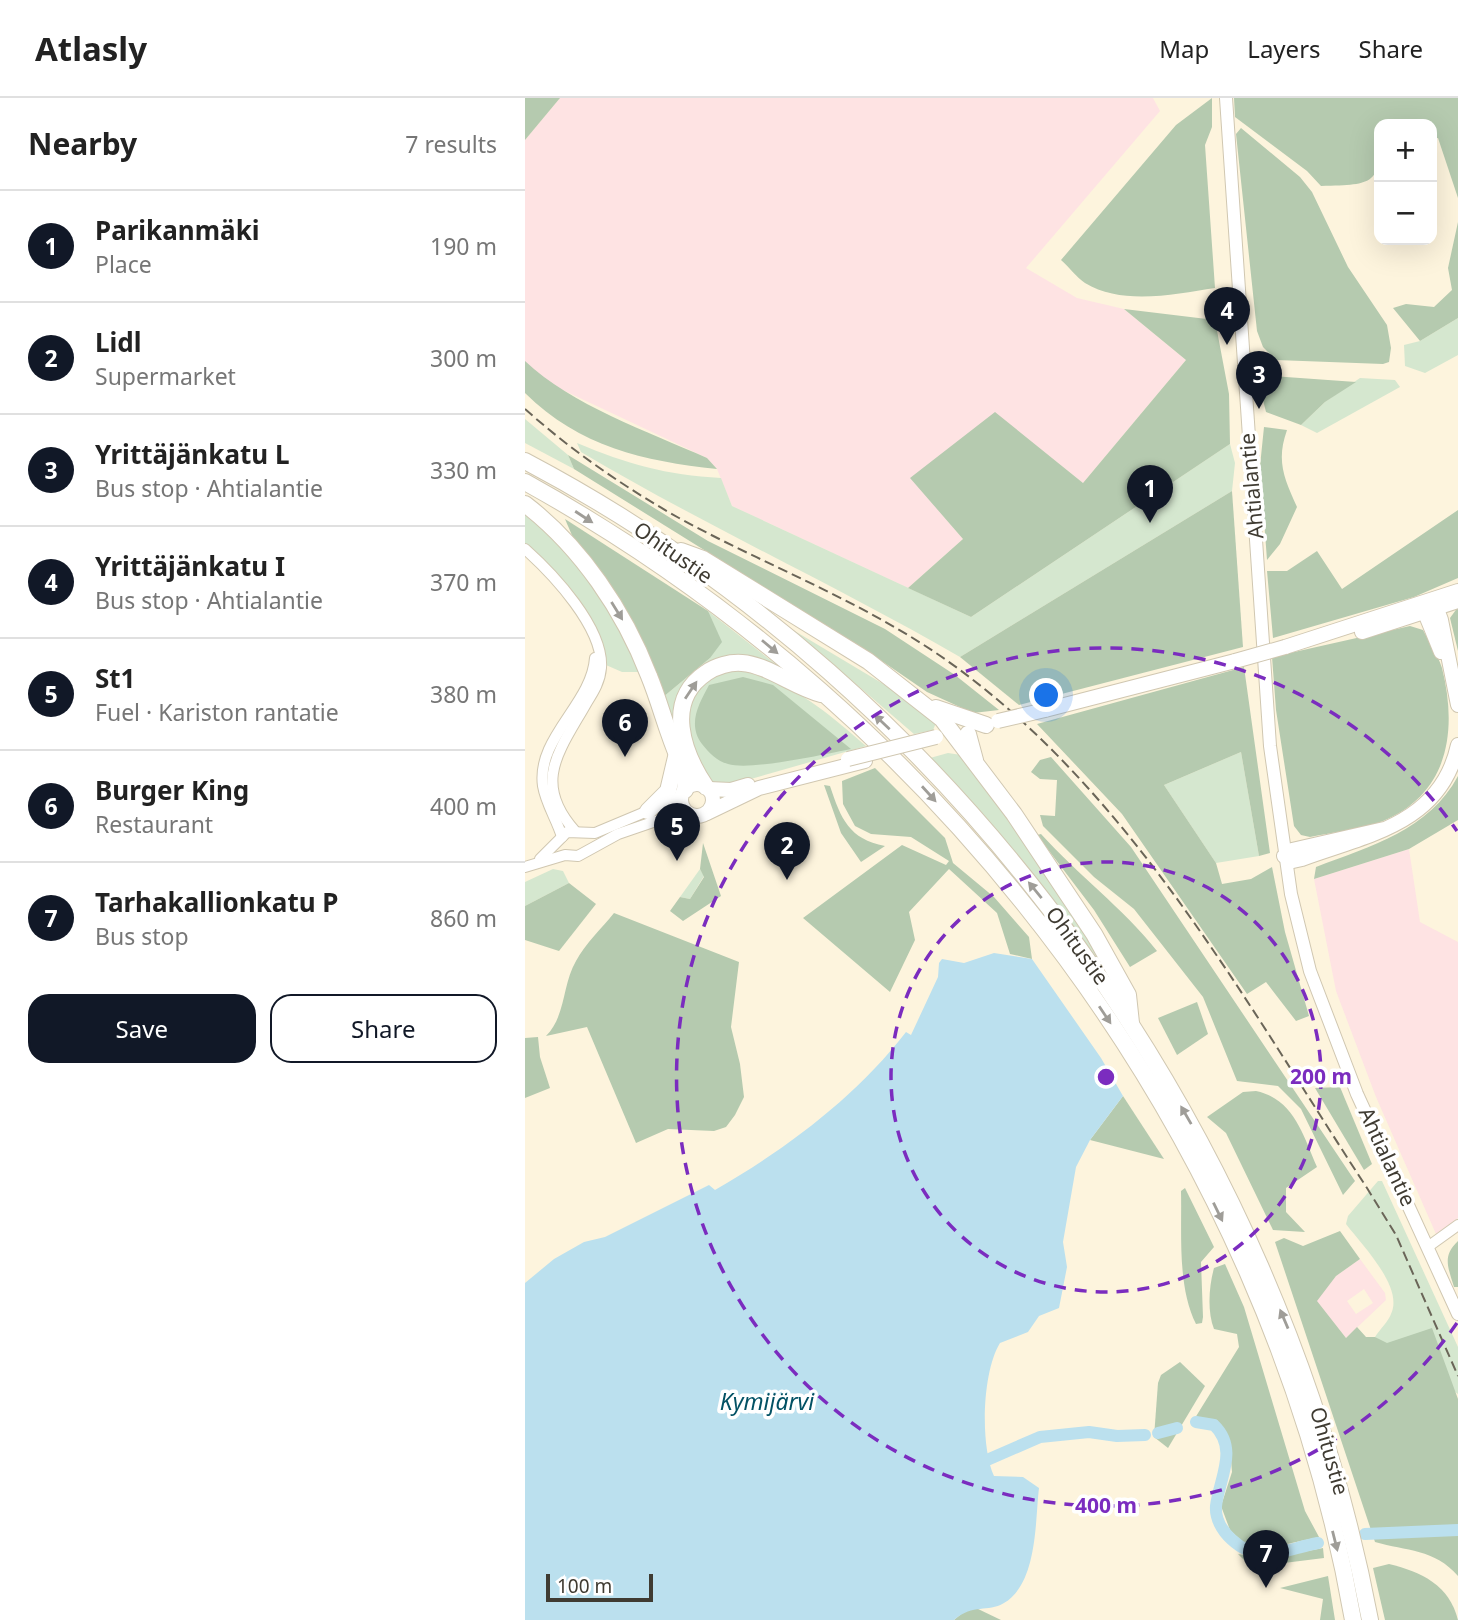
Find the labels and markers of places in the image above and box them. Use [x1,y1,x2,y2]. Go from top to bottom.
pin: 4 [1204,287,1250,345]
pin: 3 [1236,351,1282,409]
pin: 1 [1127,465,1173,523]
pin: 6 [602,699,648,757]
pin: 5 [654,803,700,861]
pin: 2 [764,822,810,880]
centre of rings [1094,1065,1118,1089]
pin: 7 [1243,1530,1289,1588]

